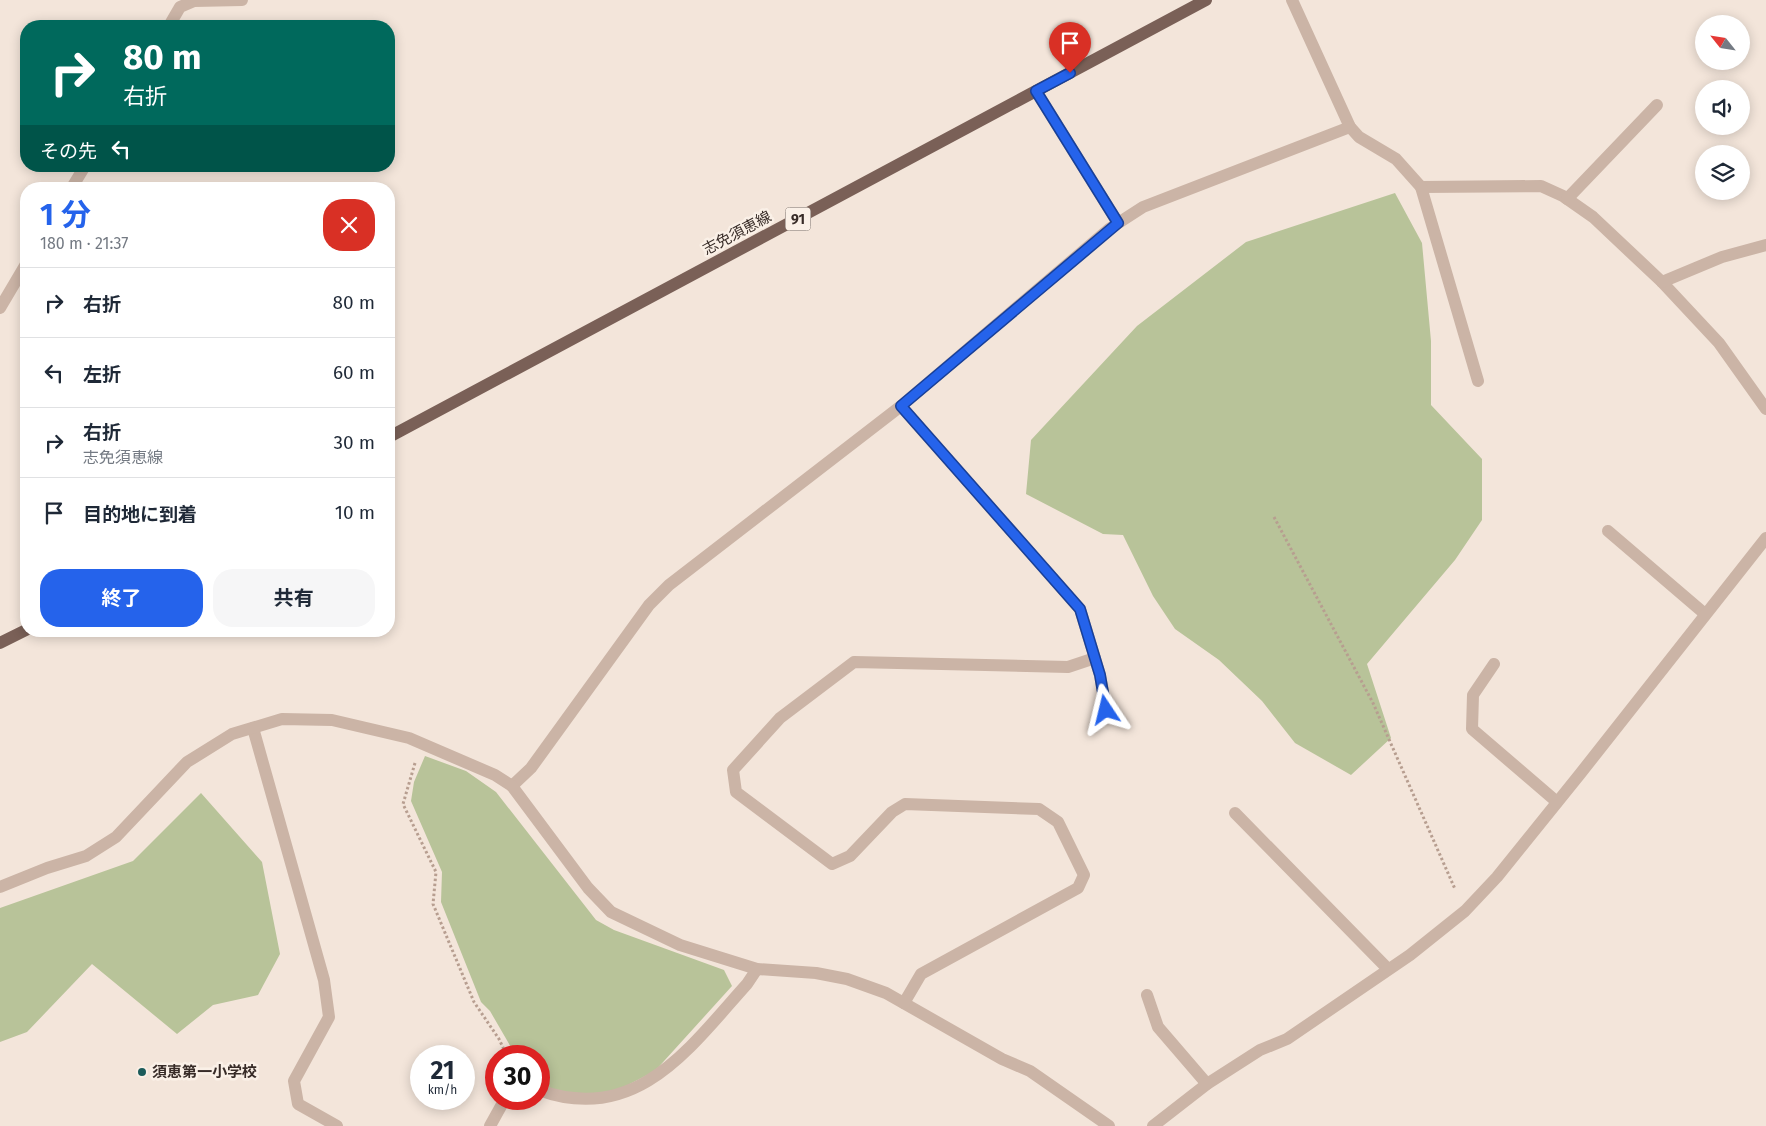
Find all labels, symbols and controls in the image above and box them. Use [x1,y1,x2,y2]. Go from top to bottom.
north arrow [1695,15,1750,70]
map controls [1695,15,1750,200]
pin [1049,22,1091,73]
icon: arrive [1056,29,1084,57]
text: 80 m [123,36,202,78]
icon: right [40,40,105,105]
button: sound [1695,80,1750,135]
text: 右折 [123,83,167,110]
icon: left [107,135,135,163]
text: その先 [40,140,97,163]
button: layers [1695,145,1750,200]
text: 1 分 [40,197,91,233]
button: close [323,199,375,251]
street label: 志免須恵線 [700,207,774,259]
road number: 91 [786,208,810,230]
text: 180 m · 21:37 [40,234,128,253]
icon: right [40,289,68,317]
text: 80 m [333,291,375,314]
text: 右折 [83,293,121,316]
icon: left [40,359,68,387]
text: 60 m [333,361,375,384]
text: 左折 [83,363,121,386]
text: 右折 [83,421,121,444]
icon: right [40,429,68,457]
text: 30 m [334,431,375,454]
text: 志免須恵線 [83,448,163,467]
icon: arrive [40,499,68,527]
text: 10 m [335,501,375,524]
text: 目的地に到着 [83,503,197,526]
button: 終了 [40,569,203,627]
button: 共有 [213,569,375,627]
position arrow [1079,683,1131,735]
speed limit sign: 30 [485,1045,550,1110]
text: 21 [431,1056,454,1086]
place label: 須恵第一小学校 [152,1063,257,1081]
marker: 須恵第一小学校 [136,1066,148,1078]
text: km/h [428,1083,457,1097]

